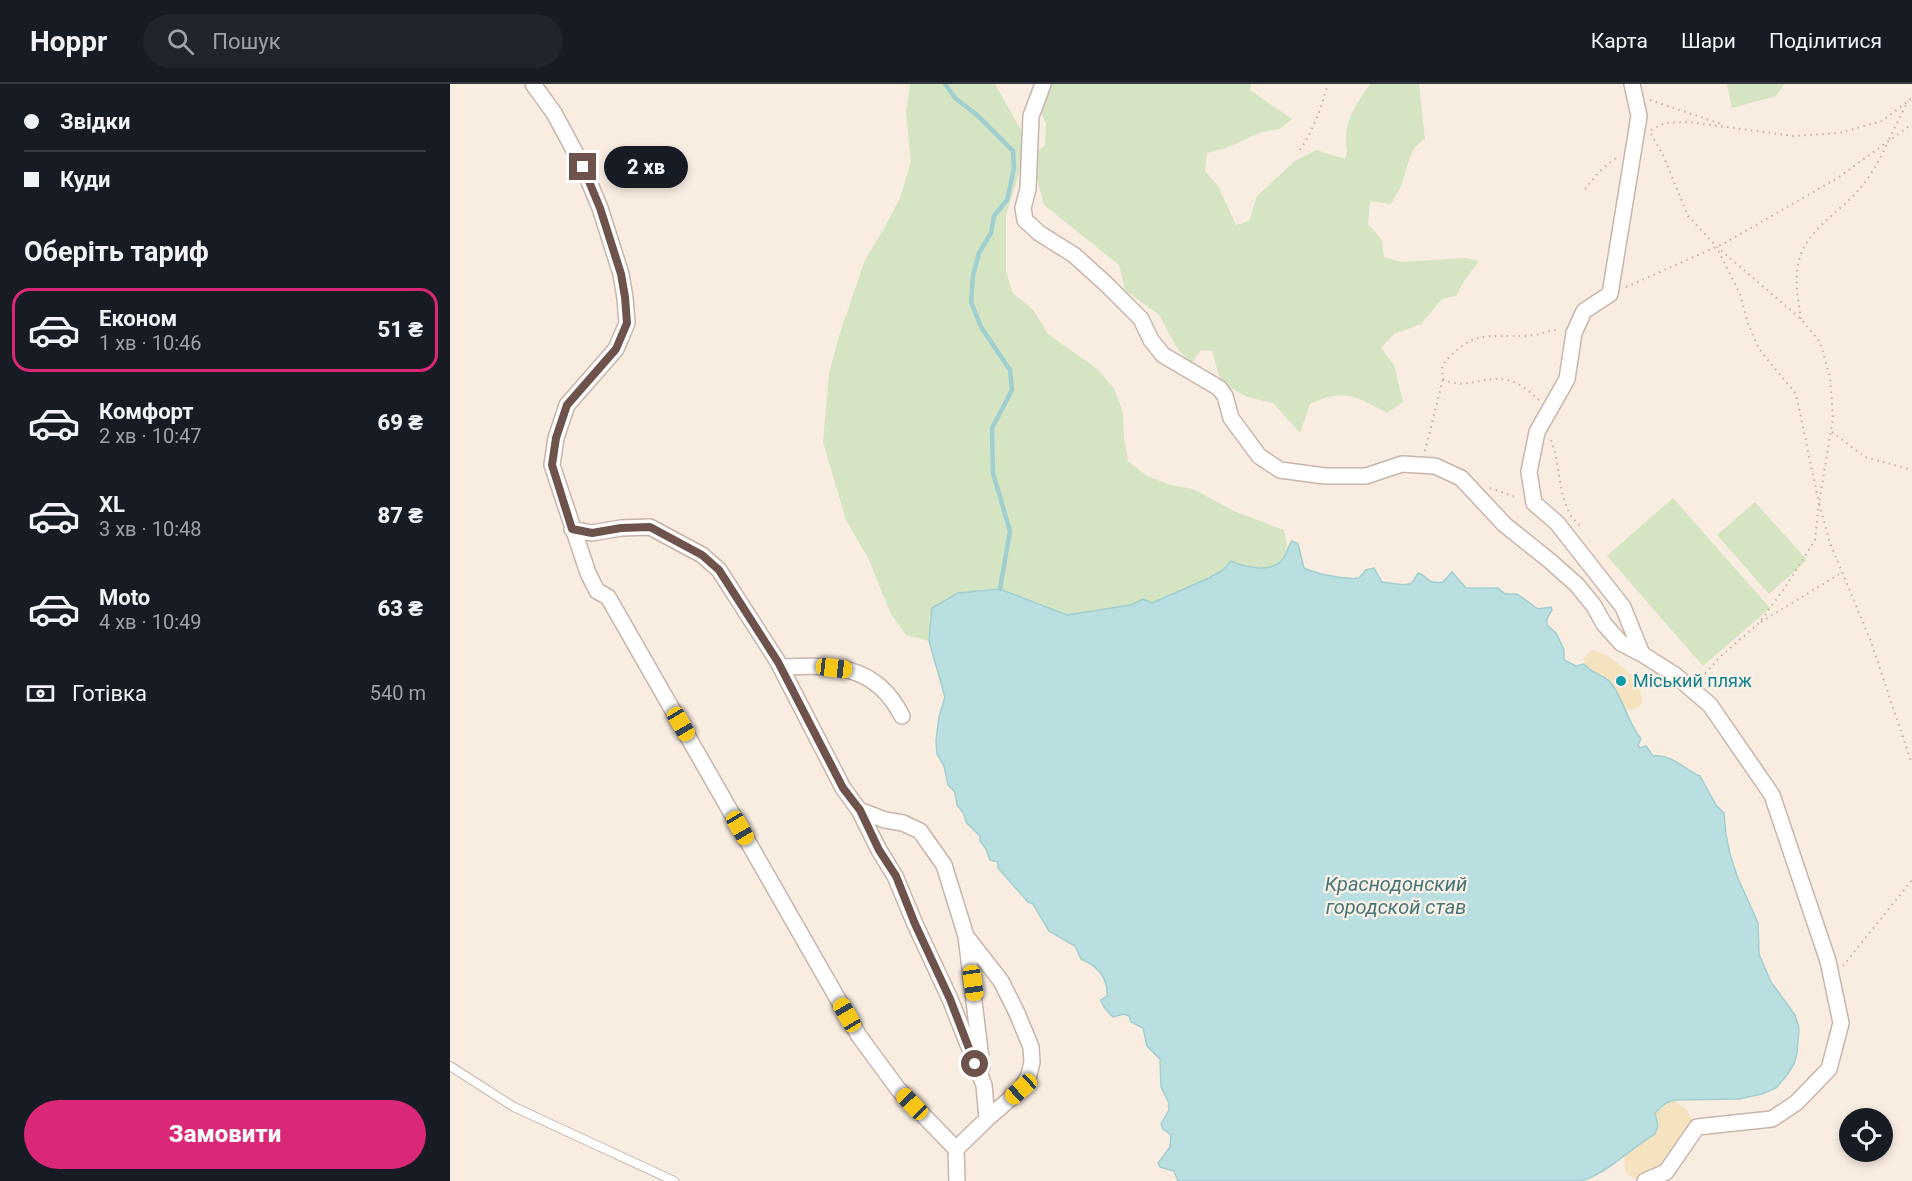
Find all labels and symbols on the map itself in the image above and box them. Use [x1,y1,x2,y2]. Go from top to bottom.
callout: 2 хв [604,146,688,188]
route end [569,153,596,180]
car [815,657,853,679]
place label: Міський пляж [1633,670,1752,691]
marker: Міський пляж [1614,674,1628,688]
car [664,704,698,744]
car [723,808,757,848]
water label: Краснодонский городской став [1325,872,1467,919]
car [962,964,984,1002]
car [830,995,864,1035]
route start [961,1050,988,1077]
car [1002,1070,1040,1108]
car [893,1085,931,1123]

